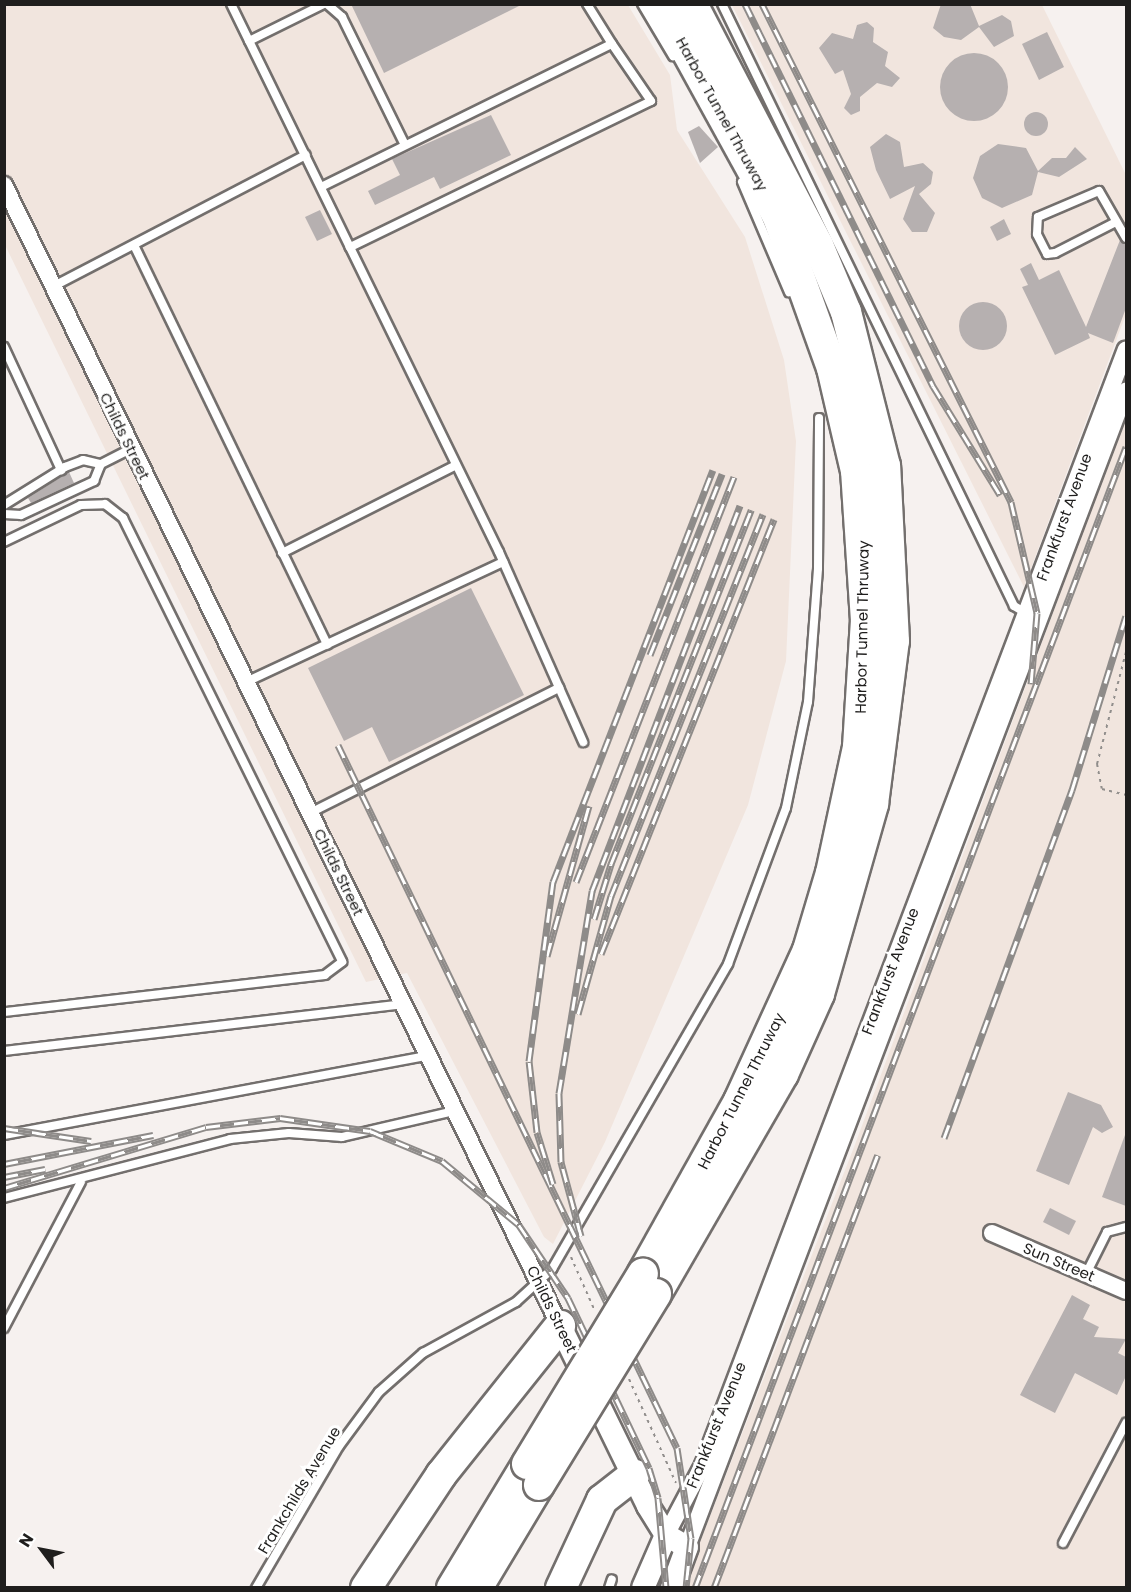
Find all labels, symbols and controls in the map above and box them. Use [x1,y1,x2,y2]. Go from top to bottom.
street label: Harbor Tunnel Thruway [672,34,772,194]
street label: Childs Street [96,390,154,482]
street label: Frankfurst Avenue [1033,451,1095,583]
street label: Harbor Tunnel Thruway [851,540,873,714]
street label: Childs Street [310,826,368,918]
street label: Frankfurst Avenue [858,905,922,1037]
street label: Harbor Tunnel Thruway [694,1010,788,1172]
street label: Sun Street [1021,1239,1097,1285]
street label: Childs Street [523,1263,581,1355]
street label: Frankfurst Avenue [682,1359,750,1491]
street label: Frankchilds Avenue [254,1423,344,1557]
north arrow [12,1520,72,1580]
text: N [13,1529,39,1551]

